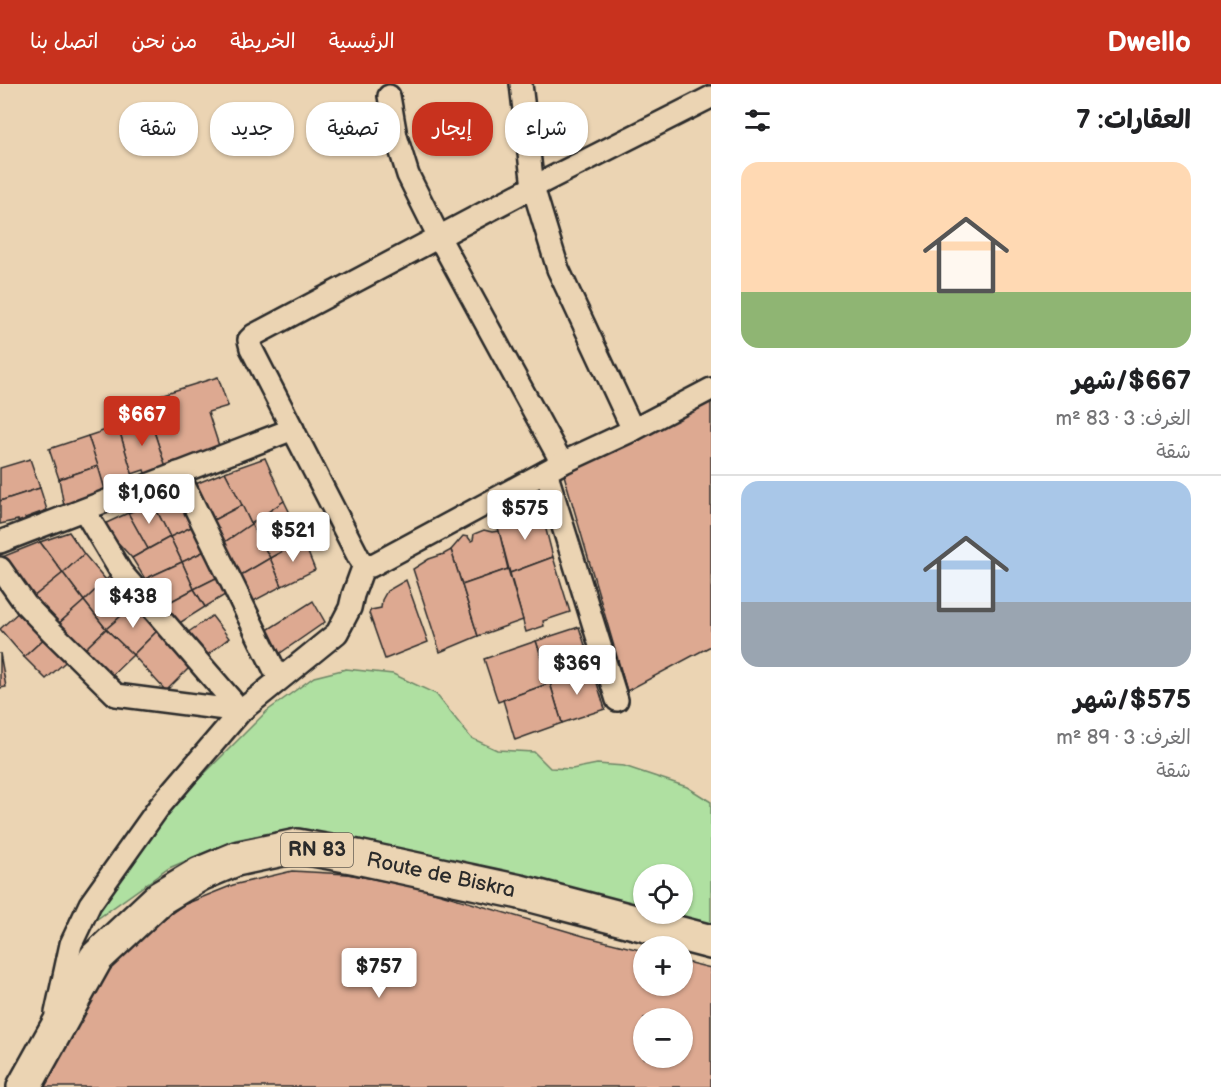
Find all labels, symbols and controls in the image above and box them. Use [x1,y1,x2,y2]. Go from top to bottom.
text: Dwello [1107,26,1191,59]
text: اتصل بنا [30,29,98,54]
text: من نحن [131,29,197,54]
text: الخريطة [230,29,296,54]
text: الرئيسية [329,29,395,54]
chip: شقة [119,102,198,156]
chip: جديد [210,102,294,156]
chip: تصفية [306,102,400,156]
chip: إيجار [412,102,493,156]
chip: شراء [505,102,588,156]
icon: filters [741,104,774,137]
text: العقارات: 7 [1076,105,1191,136]
icon: home [912,201,1020,309]
text: $667/شهر [1072,366,1191,397]
pin: $667 [106,396,178,447]
text: $667 [118,403,166,427]
text: الغرف: 3 · 83 m² [1056,407,1191,431]
text: شقة [1156,440,1191,464]
pin: $1,060 [100,474,198,525]
text: $1,060 [117,481,181,505]
pin: $575 [489,490,561,541]
text: $575 [501,497,549,521]
pin: $521 [257,512,329,563]
text: $521 [271,519,315,543]
icon: home [912,520,1020,628]
pin: $438 [97,578,169,629]
text: $438 [109,585,157,609]
pin: $369 [541,645,613,696]
text: $369 [553,652,601,676]
text: $575/شهر [1074,685,1191,716]
text: الغرف: 3 · 89 m² [1056,726,1191,750]
text: شقة [1156,759,1191,783]
road number: RN 83 [281,833,353,867]
street label: Route de Biskra [364,847,518,903]
map controls [633,864,693,1068]
button: locate [633,864,693,924]
button: + [633,936,693,996]
pin: $757 [343,948,415,999]
text: $757 [356,955,402,979]
button: − [633,1008,693,1068]

